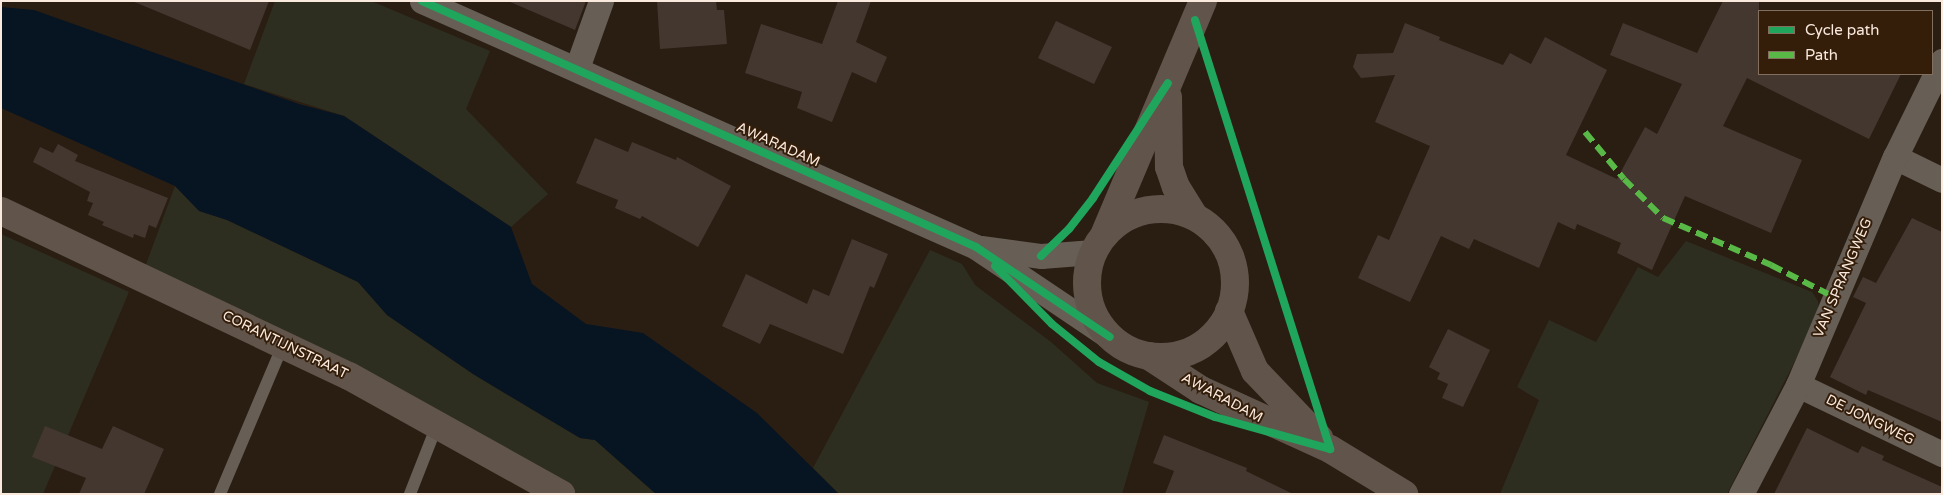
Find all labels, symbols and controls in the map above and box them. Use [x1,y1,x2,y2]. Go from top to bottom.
legend [1758,10,1933,75]
text: Cycle path [1805,21,1879,39]
text: Path [1805,46,1838,64]
street label: AWARADAM [734,119,822,171]
street label: VAN SPRANGWEG [1810,216,1876,340]
street label: CORANTIJNSTRAAT [219,307,351,383]
street label: AWARADAM [1178,370,1266,426]
street label: DE JONGWEG [1823,391,1917,449]

